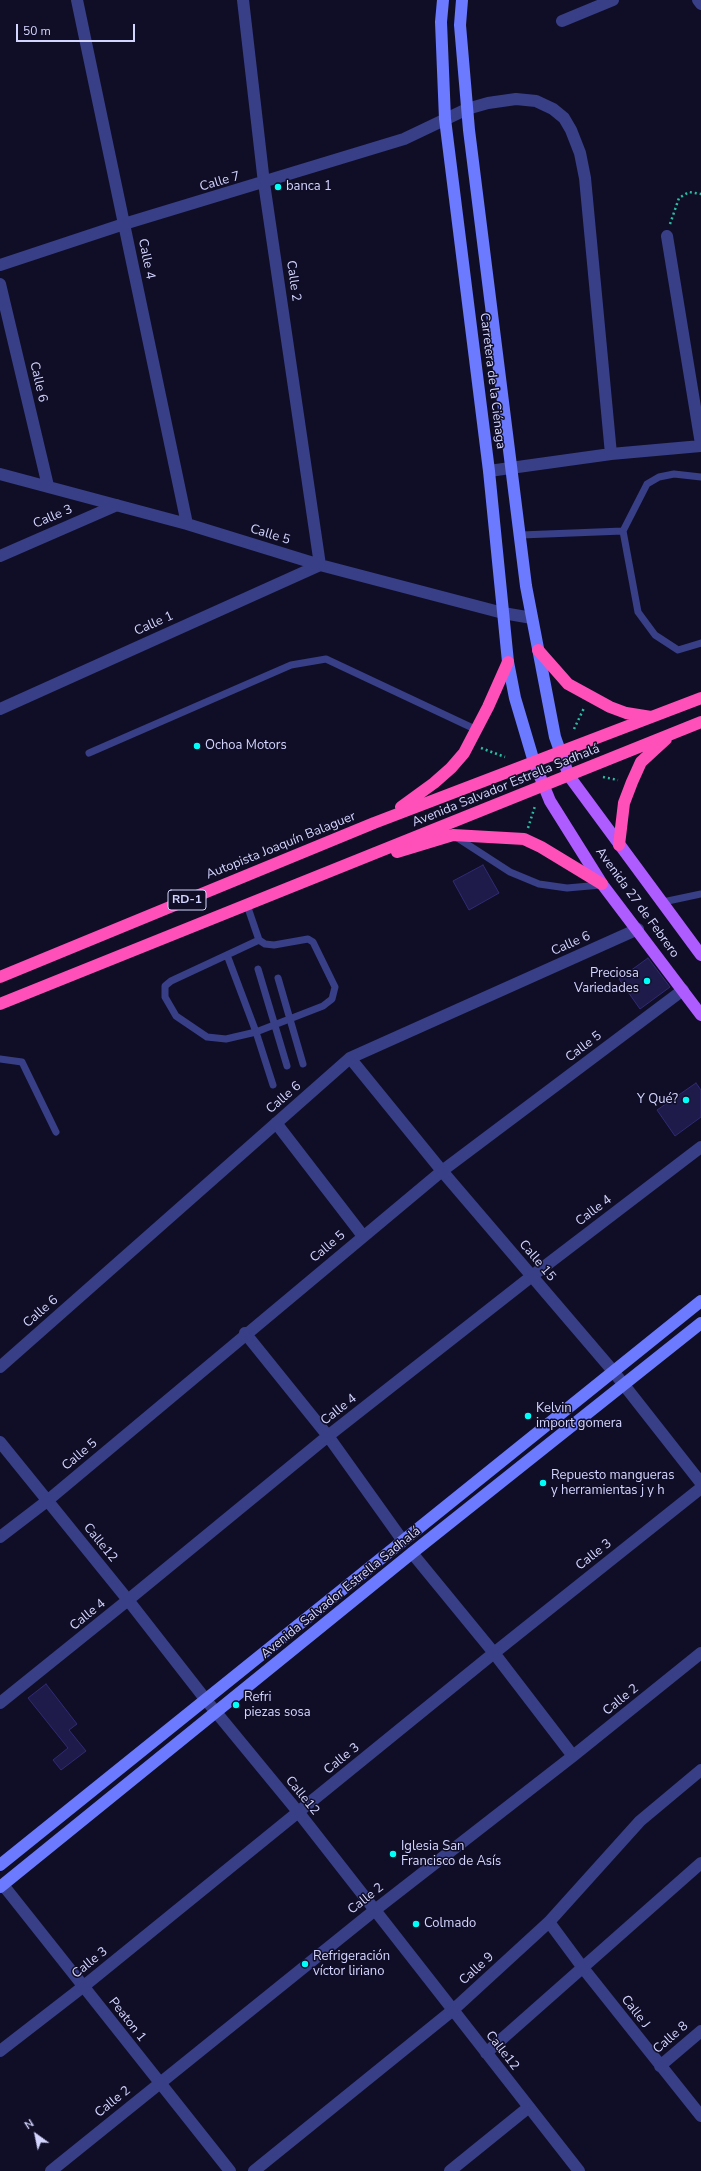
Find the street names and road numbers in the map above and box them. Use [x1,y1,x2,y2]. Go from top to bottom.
street label: Calle 7 [198,169,242,195]
street label: Calle 4 [134,237,158,281]
street label: Calle 2 [282,260,304,302]
street label: Carretera de la Ciénaga [476,312,508,450]
street label: Calle 6 [26,360,50,404]
street label: Calle 3 [31,502,75,532]
street label: Calle 5 [248,522,292,548]
street label: Calle 1 [132,609,176,639]
street label: Avenida Salvador Estrella Sadhalá [410,741,602,831]
street label: Autopista Joaquín Balaguer [204,809,358,883]
street label: Avenida 27 de Febrero [592,845,682,961]
road number: RD-1 [168,890,206,910]
street label: Calle 6 [549,929,593,959]
street label: Calle 5 [563,1028,605,1066]
street label: Calle 6 [263,1079,305,1117]
street label: Calle 4 [573,1192,615,1230]
street label: Calle 5 [307,1228,349,1266]
street label: Calle 15 [515,1237,559,1285]
street label: Calle 6 [20,1293,62,1331]
street label: Calle 4 [318,1391,360,1429]
street label: Calle 5 [59,1436,101,1474]
street label: Calle12 [80,1520,120,1566]
street label: Avenida Salvador Estrella Sadhalá [258,1524,424,1662]
street label: Calle 3 [573,1536,615,1574]
street label: Calle 4 [67,1596,109,1634]
street label: Calle 2 [600,1681,642,1719]
street label: Calle 3 [321,1740,363,1778]
street label: Calle12 [282,1773,322,1819]
street label: Calle 2 [345,1880,387,1918]
street label: Calle 3 [69,1944,111,1982]
street label: Calle 9 [457,1949,497,1989]
street label: Calle J [617,1992,653,2032]
street label: Peaton 1 [105,1995,149,2045]
street label: Calle 8 [650,2019,692,2057]
street label: Calle12 [482,2028,522,2074]
street label: Calle 2 [92,2083,134,2121]

